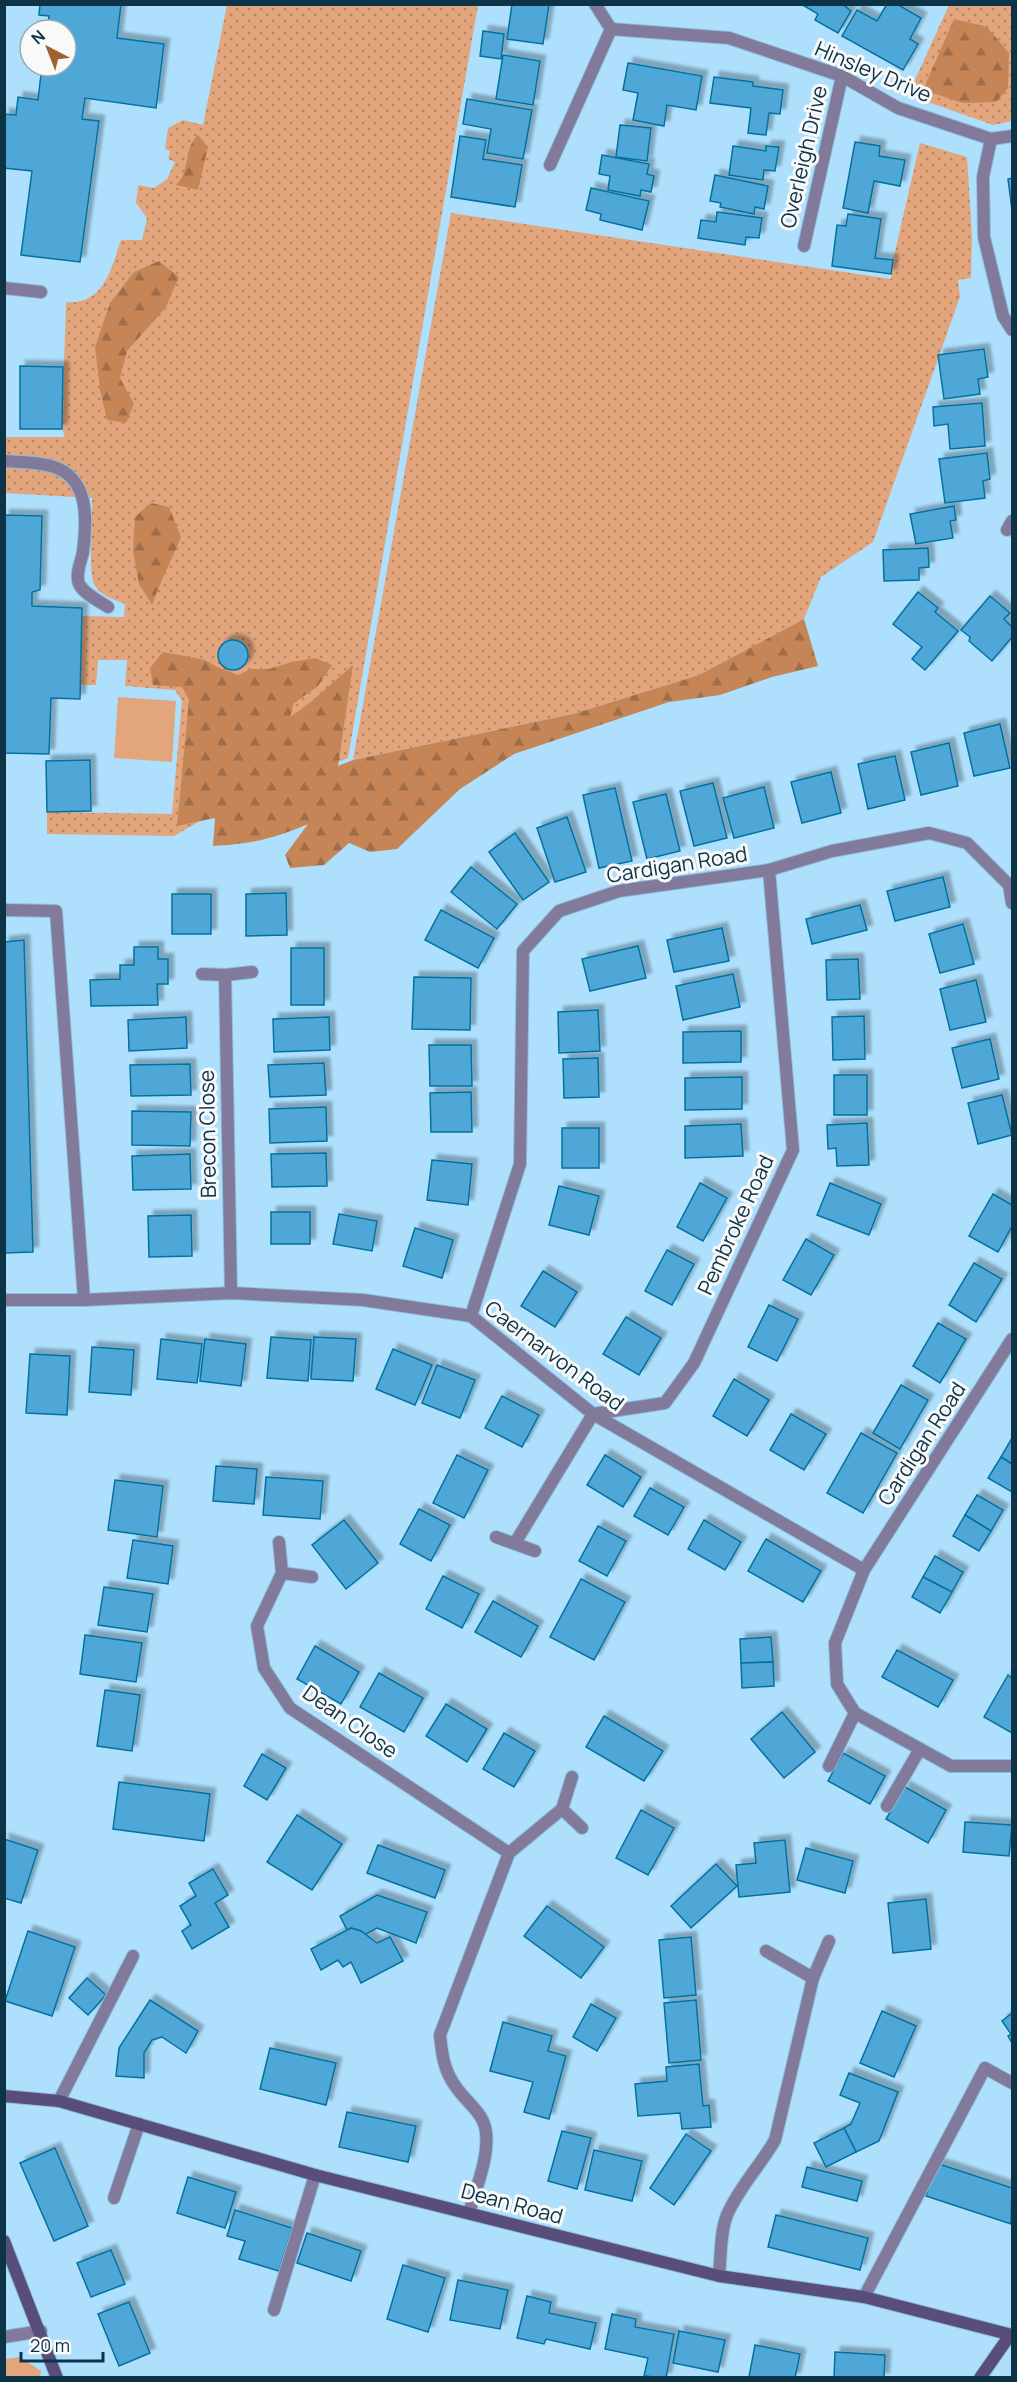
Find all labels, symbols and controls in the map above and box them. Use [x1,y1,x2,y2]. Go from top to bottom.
north arrow [18,18,78,78]
text: N [26,25,50,49]
street label: Hinsley Drive [811,34,936,108]
street label: Overleigh Drive [773,83,833,231]
street label: Cardigan Road [605,839,749,889]
street label: Brecon Close [192,1070,222,1198]
street label: Pembroke Road [690,1150,780,1299]
street label: Caernarvon Road [479,1294,630,1417]
street label: Cardigan Road [871,1376,972,1511]
street label: Dean Close [297,1678,404,1764]
street label: Dean Road [458,2176,566,2230]
scale bar [21,2325,104,2363]
text: 20 m [30,2333,70,2357]

